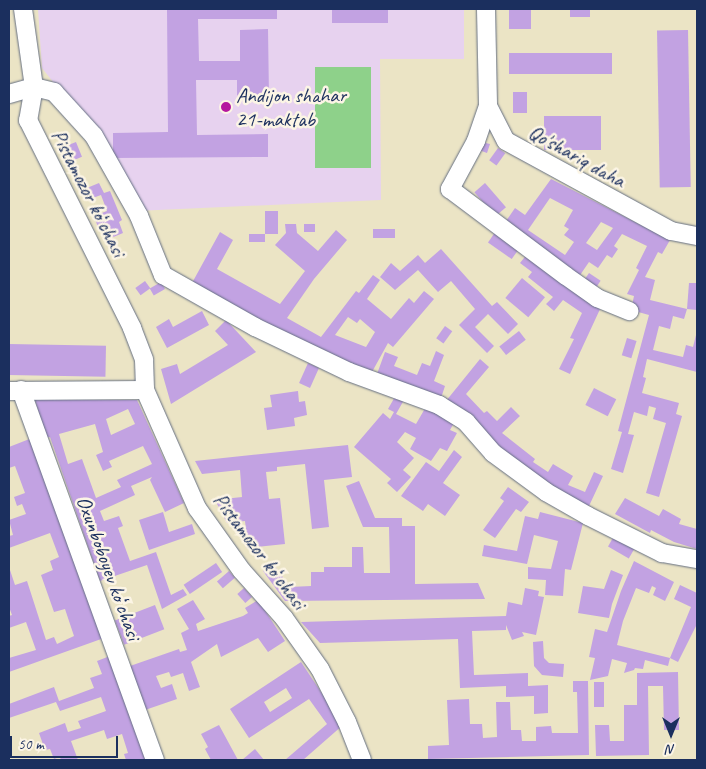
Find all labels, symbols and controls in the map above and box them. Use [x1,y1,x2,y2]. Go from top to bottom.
place label: Andijon shahar 21-maktab [236,82,346,132]
marker: Andijon shahar 21-maktab [220,101,232,113]
street label: Qo'shariq daha [524,119,630,193]
street label: Pistamozor koʻchasi [46,125,132,261]
street label: Pistamozor koʻchasi [208,488,312,614]
street label: Oxunboboyev koʻchasi [71,492,147,644]
north arrow [646,709,696,759]
scale bar [12,726,120,758]
text: 50 m [18,735,44,754]
text: N [667,741,675,758]

